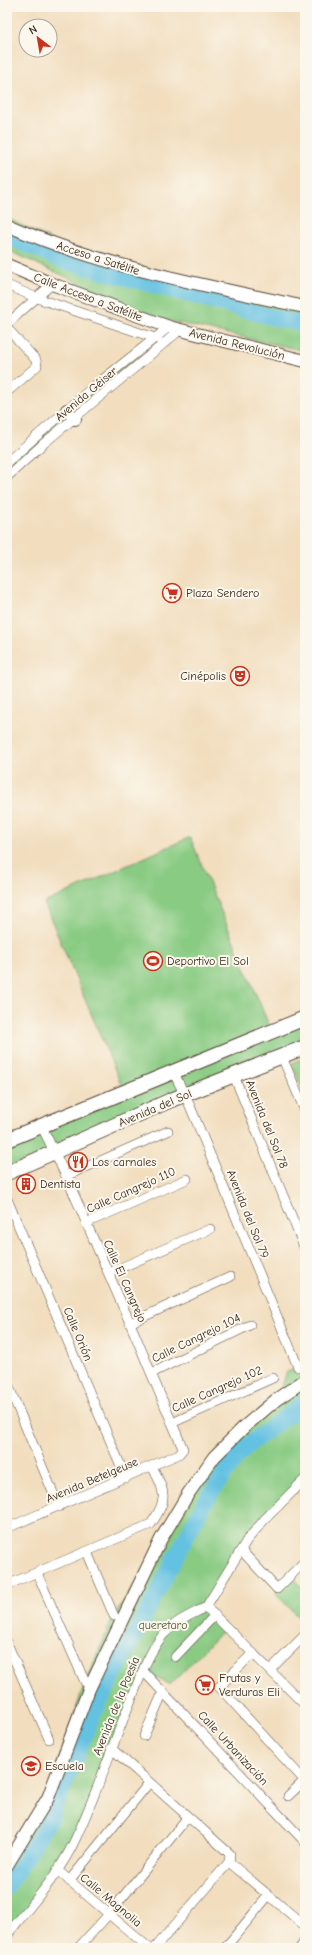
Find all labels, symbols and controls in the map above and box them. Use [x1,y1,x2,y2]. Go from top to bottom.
north arrow [18,18,58,58]
text: N [27,22,40,37]
street label: Acceso a Satélite [55,238,141,278]
street label: Calle Acceso a Satélite [32,270,144,324]
street label: Avenida Revolución [188,325,286,363]
street label: Avenida Géiser [52,364,120,424]
supermarket icon: Plaza Sendero [161,582,183,604]
place label: Plaza Sendero [186,586,259,600]
theatre icon: Cinépolis [229,665,251,687]
place label: Cinépolis [180,669,226,683]
sports icon: Deportivo El Sol [142,950,164,972]
place label: Deportivo El Sol [167,954,249,968]
street label: Avenida del Sol 78 [243,1078,291,1170]
street label: Avenida del Sol [116,1086,194,1130]
restaurant icon: Los carnales [67,1151,89,1173]
place label: Los carnales [92,1155,156,1169]
street label: Calle Cangrejo 110 [84,1164,178,1216]
street label: Avenida del Sol 79 [224,1168,272,1260]
building icon: Dentista [15,1173,37,1195]
place label: Dentista [40,1177,81,1191]
street label: Calle El Cangrejo [101,1238,149,1324]
street label: Calle Orión [60,1305,96,1363]
street label: Calle Cangrejo 104 [149,1310,243,1366]
street label: Calle Cangrejo 102 [170,1363,264,1415]
street label: Avenida Betelgeuse [44,1454,140,1506]
park label: queretaro [138,1618,188,1632]
street label: Avenida de la Poesía [90,1655,142,1757]
place label: Frutas y Verduras Eli [219,1671,280,1699]
supermarket icon: Frutas y Verduras Eli [194,1674,216,1696]
street label: Calle Urbanización [195,1708,271,1788]
school or university icon: Escuela [20,1755,42,1777]
place label: Escuela [45,1759,84,1773]
street label: Calle Magnolia [77,1870,145,1930]

